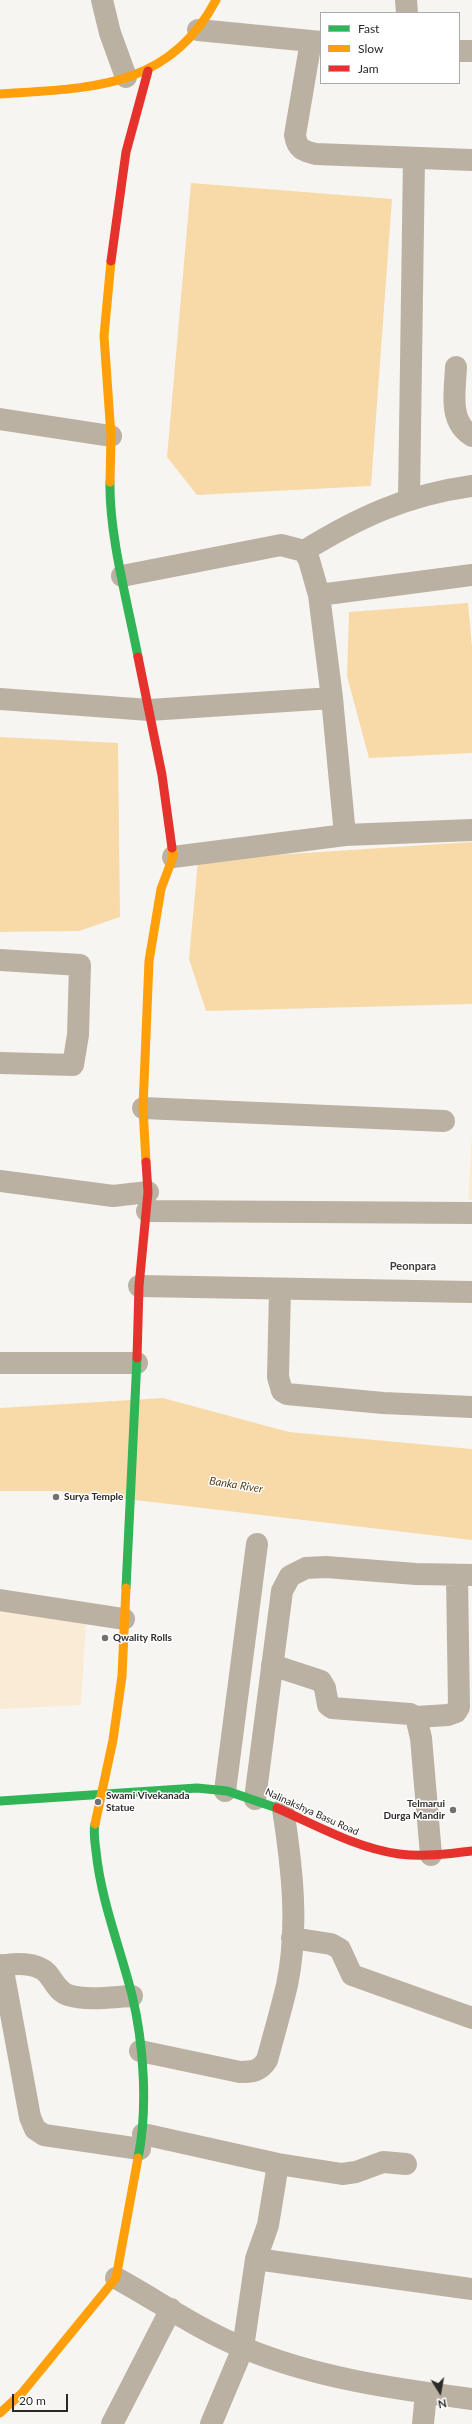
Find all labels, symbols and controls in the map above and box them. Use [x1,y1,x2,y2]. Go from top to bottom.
legend [320,12,460,84]
text: Fast [358,21,379,36]
text: Slow [358,41,383,56]
text: Jam [358,61,379,76]
district label: Peonpara [390,1259,436,1273]
water label: Banka River [208,1474,264,1496]
place label: Surya Temple [64,1491,123,1503]
marker: Surya Temple [51,1492,61,1502]
place label: Qwality Rolls [113,1632,172,1644]
marker: Qwality Rolls [100,1633,110,1643]
street label: Nalinakshya Basu Road [263,1786,361,1838]
place label: Swami Vivekanada Statue [106,1790,190,1814]
marker: Swami Vivekanada Statue [93,1797,103,1807]
place label: Telmarui Durga Mandir [383,1798,445,1822]
marker: Telmarui Durga Mandir [448,1805,458,1815]
north arrow [420,2372,460,2412]
scale bar [14,2386,70,2412]
text: 20 m [19,2393,46,2408]
text: N [437,2397,448,2411]

